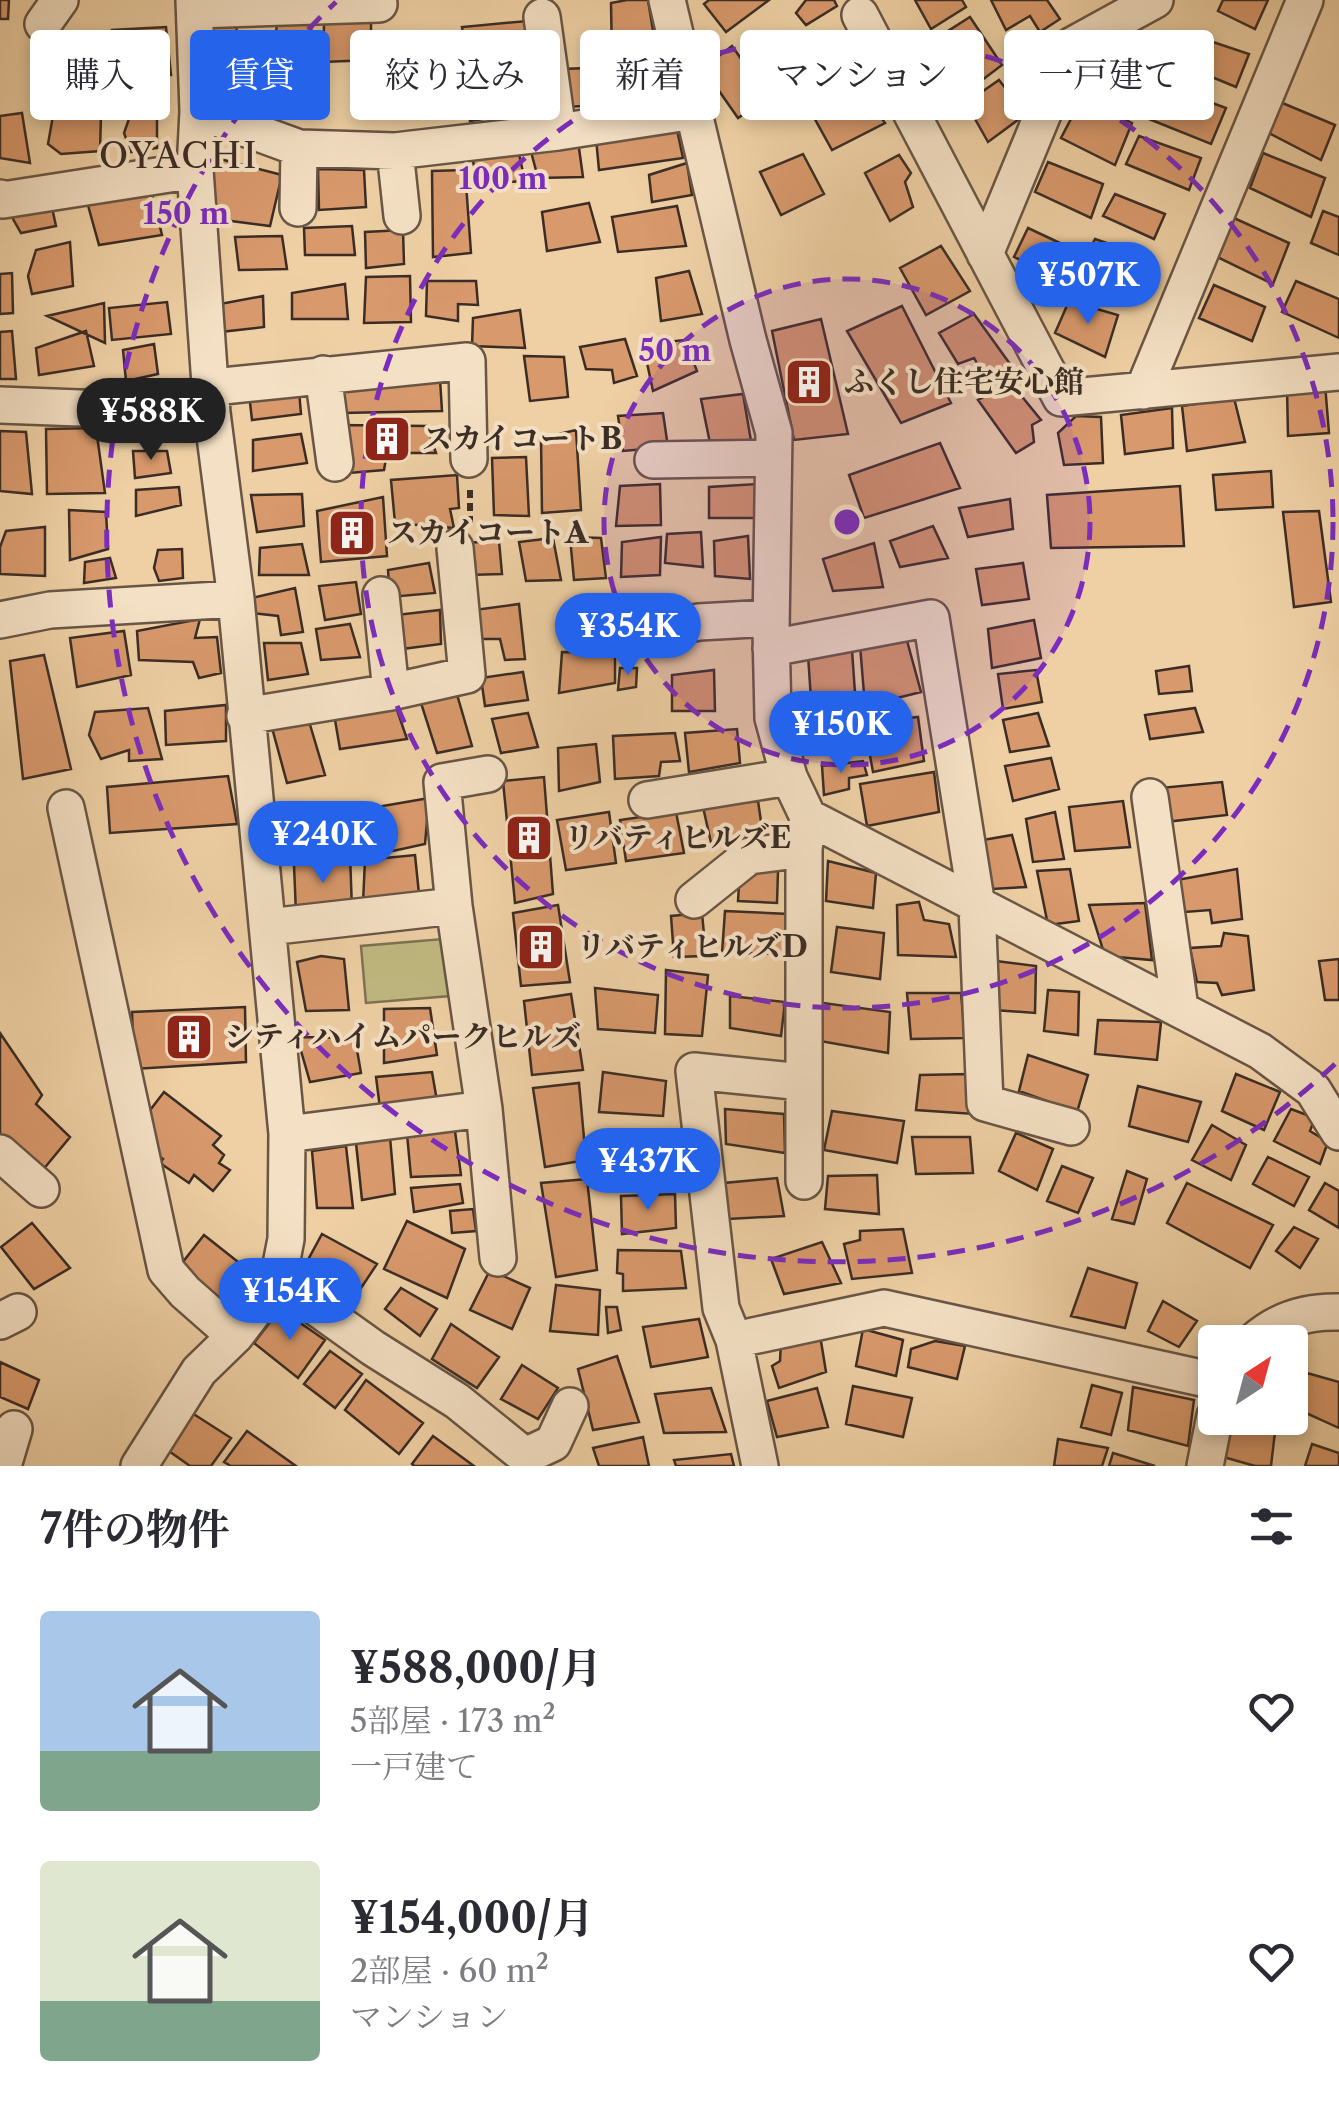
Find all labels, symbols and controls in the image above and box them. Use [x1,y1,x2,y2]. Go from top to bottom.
chip: 購入 [30,30,170,120]
chip: 賃貸 [190,30,330,120]
chip: 絞り込み [350,30,560,120]
chip: 新着 [580,30,720,120]
chip: マンション [740,30,984,120]
chip: 一戸建て [1004,30,1214,120]
district label: OYACHI [99,134,259,177]
text: 100 m [459,160,548,197]
text: 150 m [143,195,229,232]
pin: ¥507K [1018,242,1158,327]
text: ¥507K [1037,255,1139,294]
text: 50 m [638,332,712,369]
building icon: ふくし住宅安心館 [783,356,835,408]
place label: ふくし住宅安心館 [844,363,1084,400]
pin: ¥588K [81,378,221,463]
text: ¥588K [99,391,203,430]
building icon: スカイコートB [361,413,413,465]
place label: スカイコートB [422,420,622,457]
centre of rings [829,504,865,540]
building icon: スカイコートA [326,507,378,559]
place label: スカイコートA [387,514,589,551]
pin: ¥354K [558,593,698,678]
text: ¥354K [577,606,679,645]
pin: ¥150K [771,691,911,776]
text: ¥150K [791,704,891,743]
pin: ¥240K [253,801,393,886]
building icon: リバティヒルズE [503,812,555,864]
text: ¥240K [270,814,376,853]
place label: リバティヒルズE [564,819,792,856]
building icon: リバティヒルズD [515,921,567,973]
place label: リバティヒルズD [576,928,808,965]
building icon: シティハイムパークヒルズ [163,1011,215,1063]
place label: シティハイムパークヒルズ [224,1018,581,1055]
pin: ¥437K [578,1128,718,1213]
text: ¥437K [597,1141,699,1180]
pin: ¥154K [220,1258,360,1343]
text: ¥154K [241,1271,339,1310]
north arrow [1198,1325,1308,1435]
map controls [1198,1325,1308,1435]
icon: filters [1244,1499,1299,1554]
text: 7件の物件 [40,1503,230,1555]
text: ¥588,000/月 [350,1642,602,1694]
icon: home [120,1651,240,1771]
icon: heart [1244,1684,1299,1739]
text: 5部屋 · 173 m² [350,1701,556,1740]
text: 一戸建て [350,1747,478,1786]
text: ¥154,000/月 [350,1892,594,1944]
icon: home [120,1901,240,2021]
icon: heart [1244,1934,1299,1989]
text: 2部屋 · 60 m² [350,1951,549,1990]
text: マンション [350,1997,509,2036]

